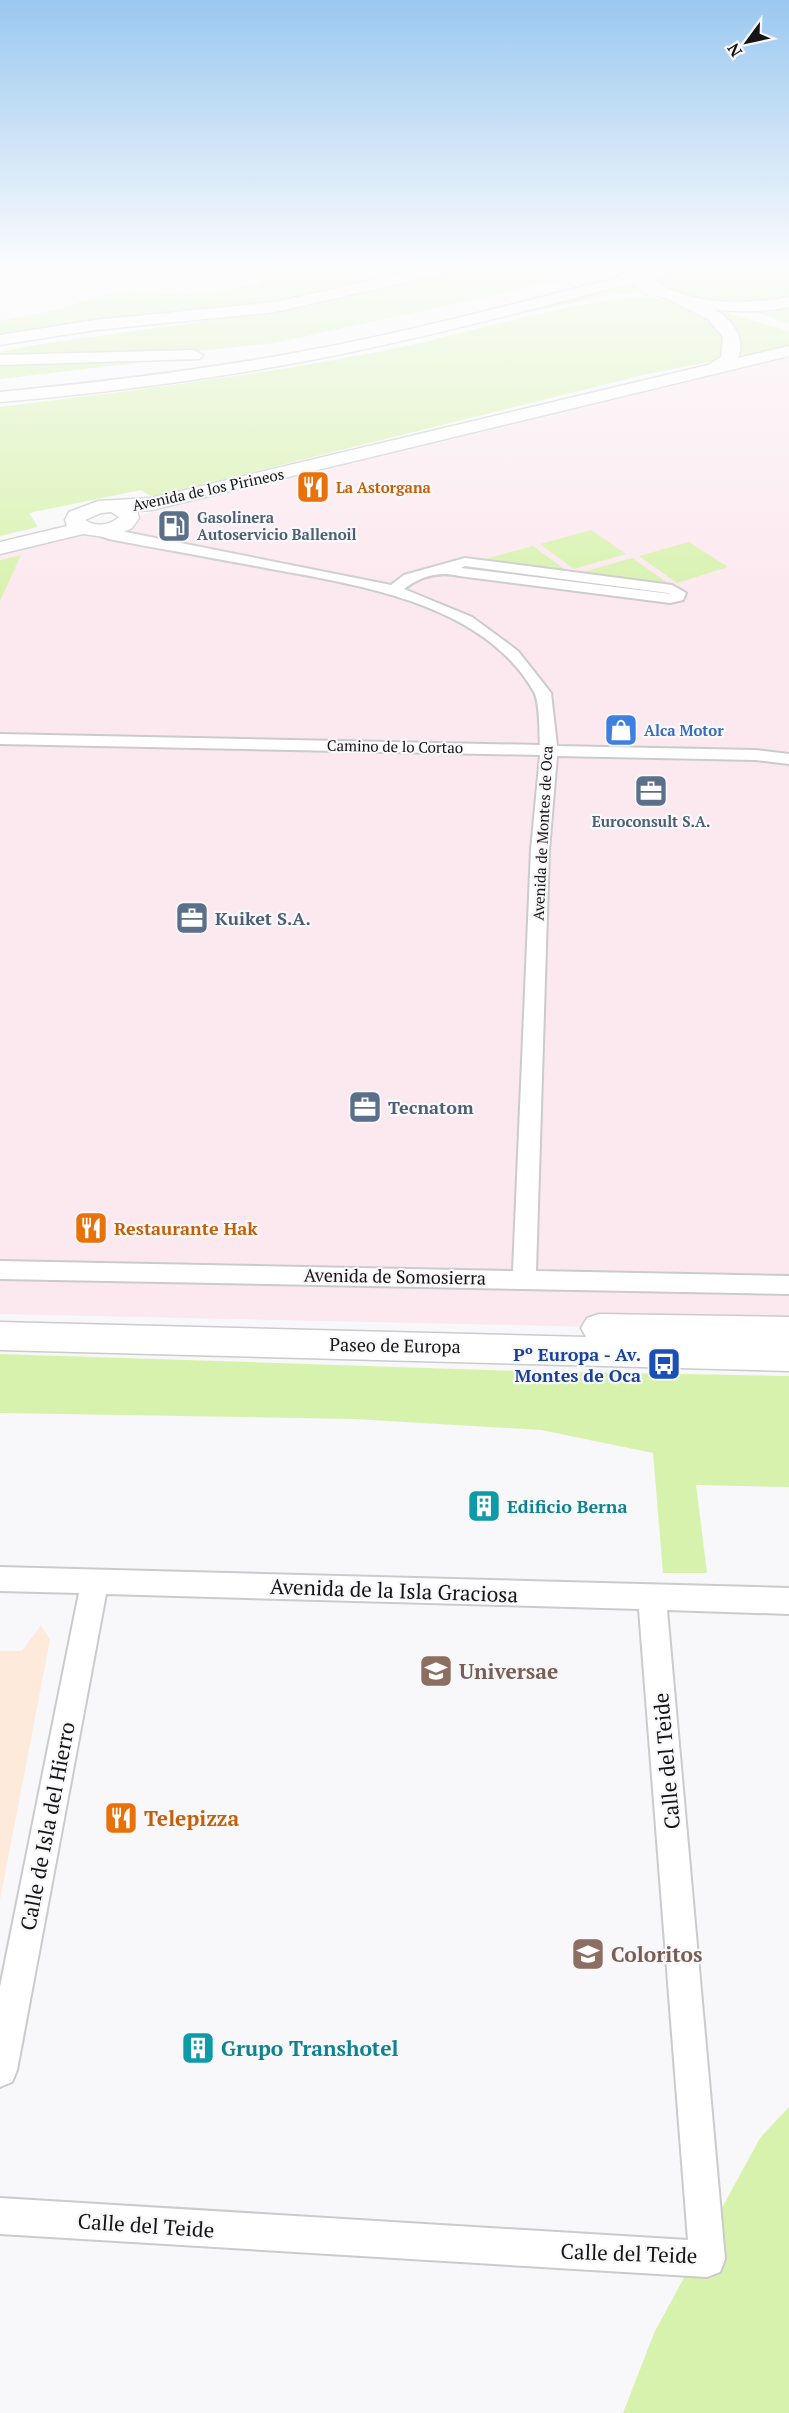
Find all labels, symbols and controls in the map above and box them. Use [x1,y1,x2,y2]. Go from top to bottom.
north arrow [717,12,777,72]
text: N [722,39,747,61]
street label: Avenida de los Pirineos [130,463,286,515]
restaurant icon: La Astorgana [295,469,331,505]
place label: La Astorgana [336,477,432,497]
place label: Gasolinera Autoservicio Ballenoil [197,507,357,544]
fuel station icon: Gasolinera Autoservicio Ballenoil [156,508,192,544]
shop icon: Alca Motor [603,712,639,748]
place label: Alca Motor [644,720,724,740]
street label: Camino de lo Cortao [327,735,463,757]
street label: Avenida de Montes de Oca [527,745,557,921]
office icon: Euroconsult S.A. [633,773,669,809]
place label: Euroconsult S.A. [592,811,710,831]
office icon: Kuiket S.A. [174,900,210,936]
place label: Kuiket S.A. [215,906,311,930]
office icon: Tecnatom [347,1089,383,1125]
place label: Tecnatom [388,1095,474,1119]
restaurant icon: Restaurante Hak [73,1210,109,1246]
place label: Restaurante Hak [114,1216,258,1240]
street label: Avenida de Somosierra [304,1262,486,1290]
street label: Paseo de Europa [329,1332,461,1358]
place label: Pº Europa - Av. Montes de Oca [513,1342,641,1387]
bus stop icon: Pº Europa - Av. Montes de Oca [646,1346,682,1382]
building icon: Edificio Berna [466,1488,502,1524]
place label: Edificio Berna [507,1494,627,1518]
street label: Avenida de la Isla Graciosa [269,1572,519,1608]
school or university icon: Universae [418,1653,454,1689]
place label: Universae [459,1657,558,1685]
street label: Calle del Teide [646,1692,686,1830]
street label: Calle de Isla del Hierro [13,1719,81,1933]
restaurant icon: Telepizza [103,1800,139,1836]
place label: Telepizza [144,1804,239,1832]
school or university icon: Coloritos [570,1936,606,1972]
place label: Coloritos [611,1940,703,1968]
building icon: Grupo Transhotel [180,2030,216,2066]
place label: Grupo Transhotel [221,2034,399,2062]
street label: Calle del Teide [77,2206,215,2244]
street label: Calle del Teide [560,2237,698,2269]

